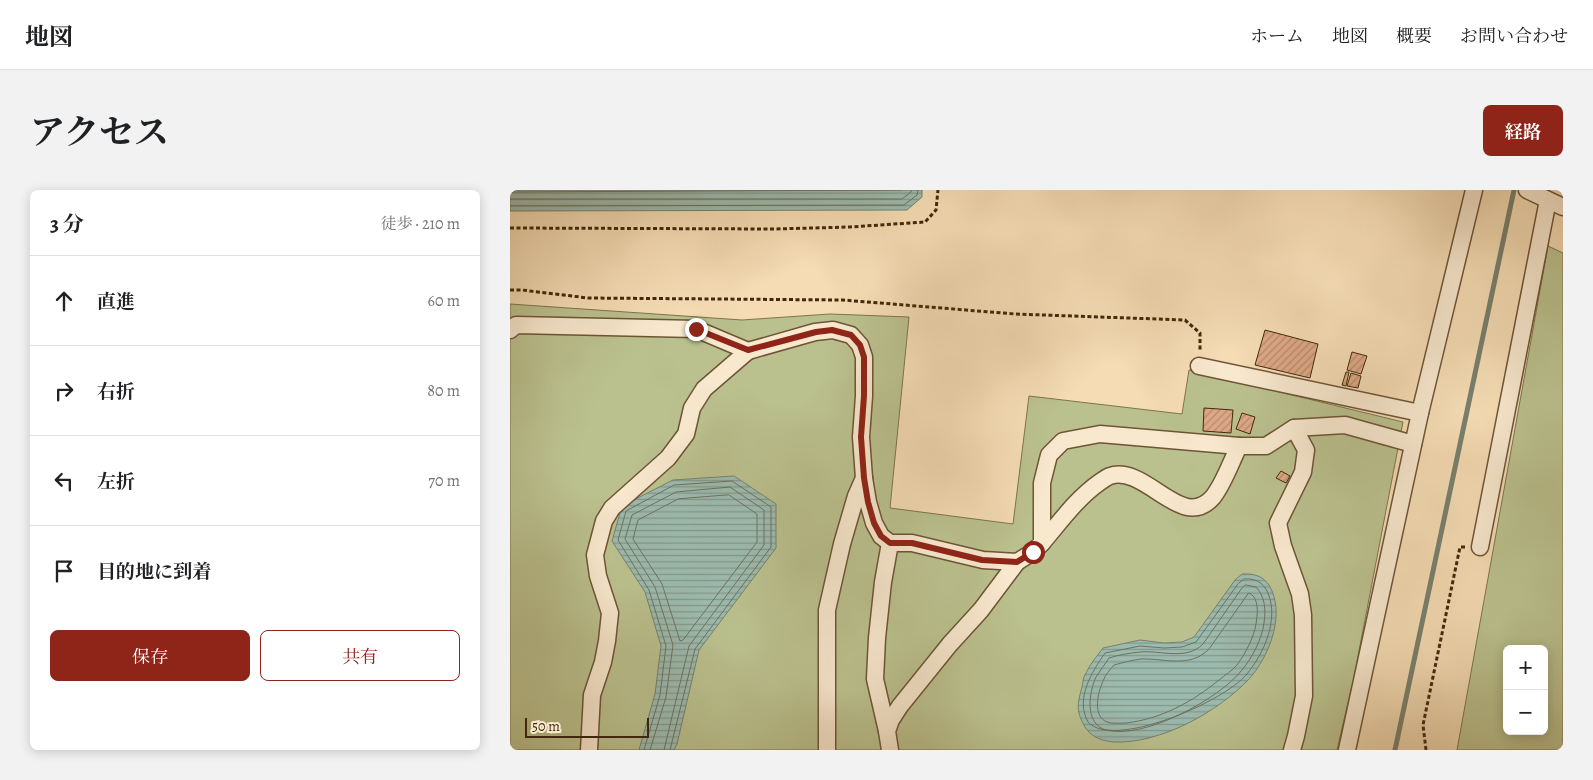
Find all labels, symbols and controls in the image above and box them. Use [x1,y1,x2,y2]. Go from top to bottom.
text: 地図 [25,21,73,53]
text: ホーム [1250,24,1304,48]
text: 地図 [1332,24,1368,48]
text: 概要 [1396,24,1432,48]
text: お問い合わせ [1460,24,1568,48]
button: 経路 [1483,105,1563,156]
text: アクセス [30,108,169,156]
text: 3 分 [50,210,84,238]
text: 徒歩 · 210 m [380,213,460,235]
icon: ahead [50,287,78,315]
text: 直進 [97,289,135,315]
text: 60 m [428,290,460,312]
route end [685,318,708,341]
icon: right [50,377,78,405]
text: 右折 [97,379,135,405]
text: 80 m [427,380,460,402]
icon: left [50,467,78,495]
text: 左折 [97,469,135,495]
text: 70 m [428,470,460,492]
route start [1022,541,1045,564]
icon: arrive [50,557,78,585]
text: 目的地に到着 [97,559,211,585]
button: 保存 [50,630,250,681]
button: 共有 [260,630,460,681]
map controls [1503,645,1548,735]
button: + [1503,645,1548,690]
button: − [1503,690,1548,735]
scale bar [525,715,649,738]
text: 50 m [532,717,560,736]

